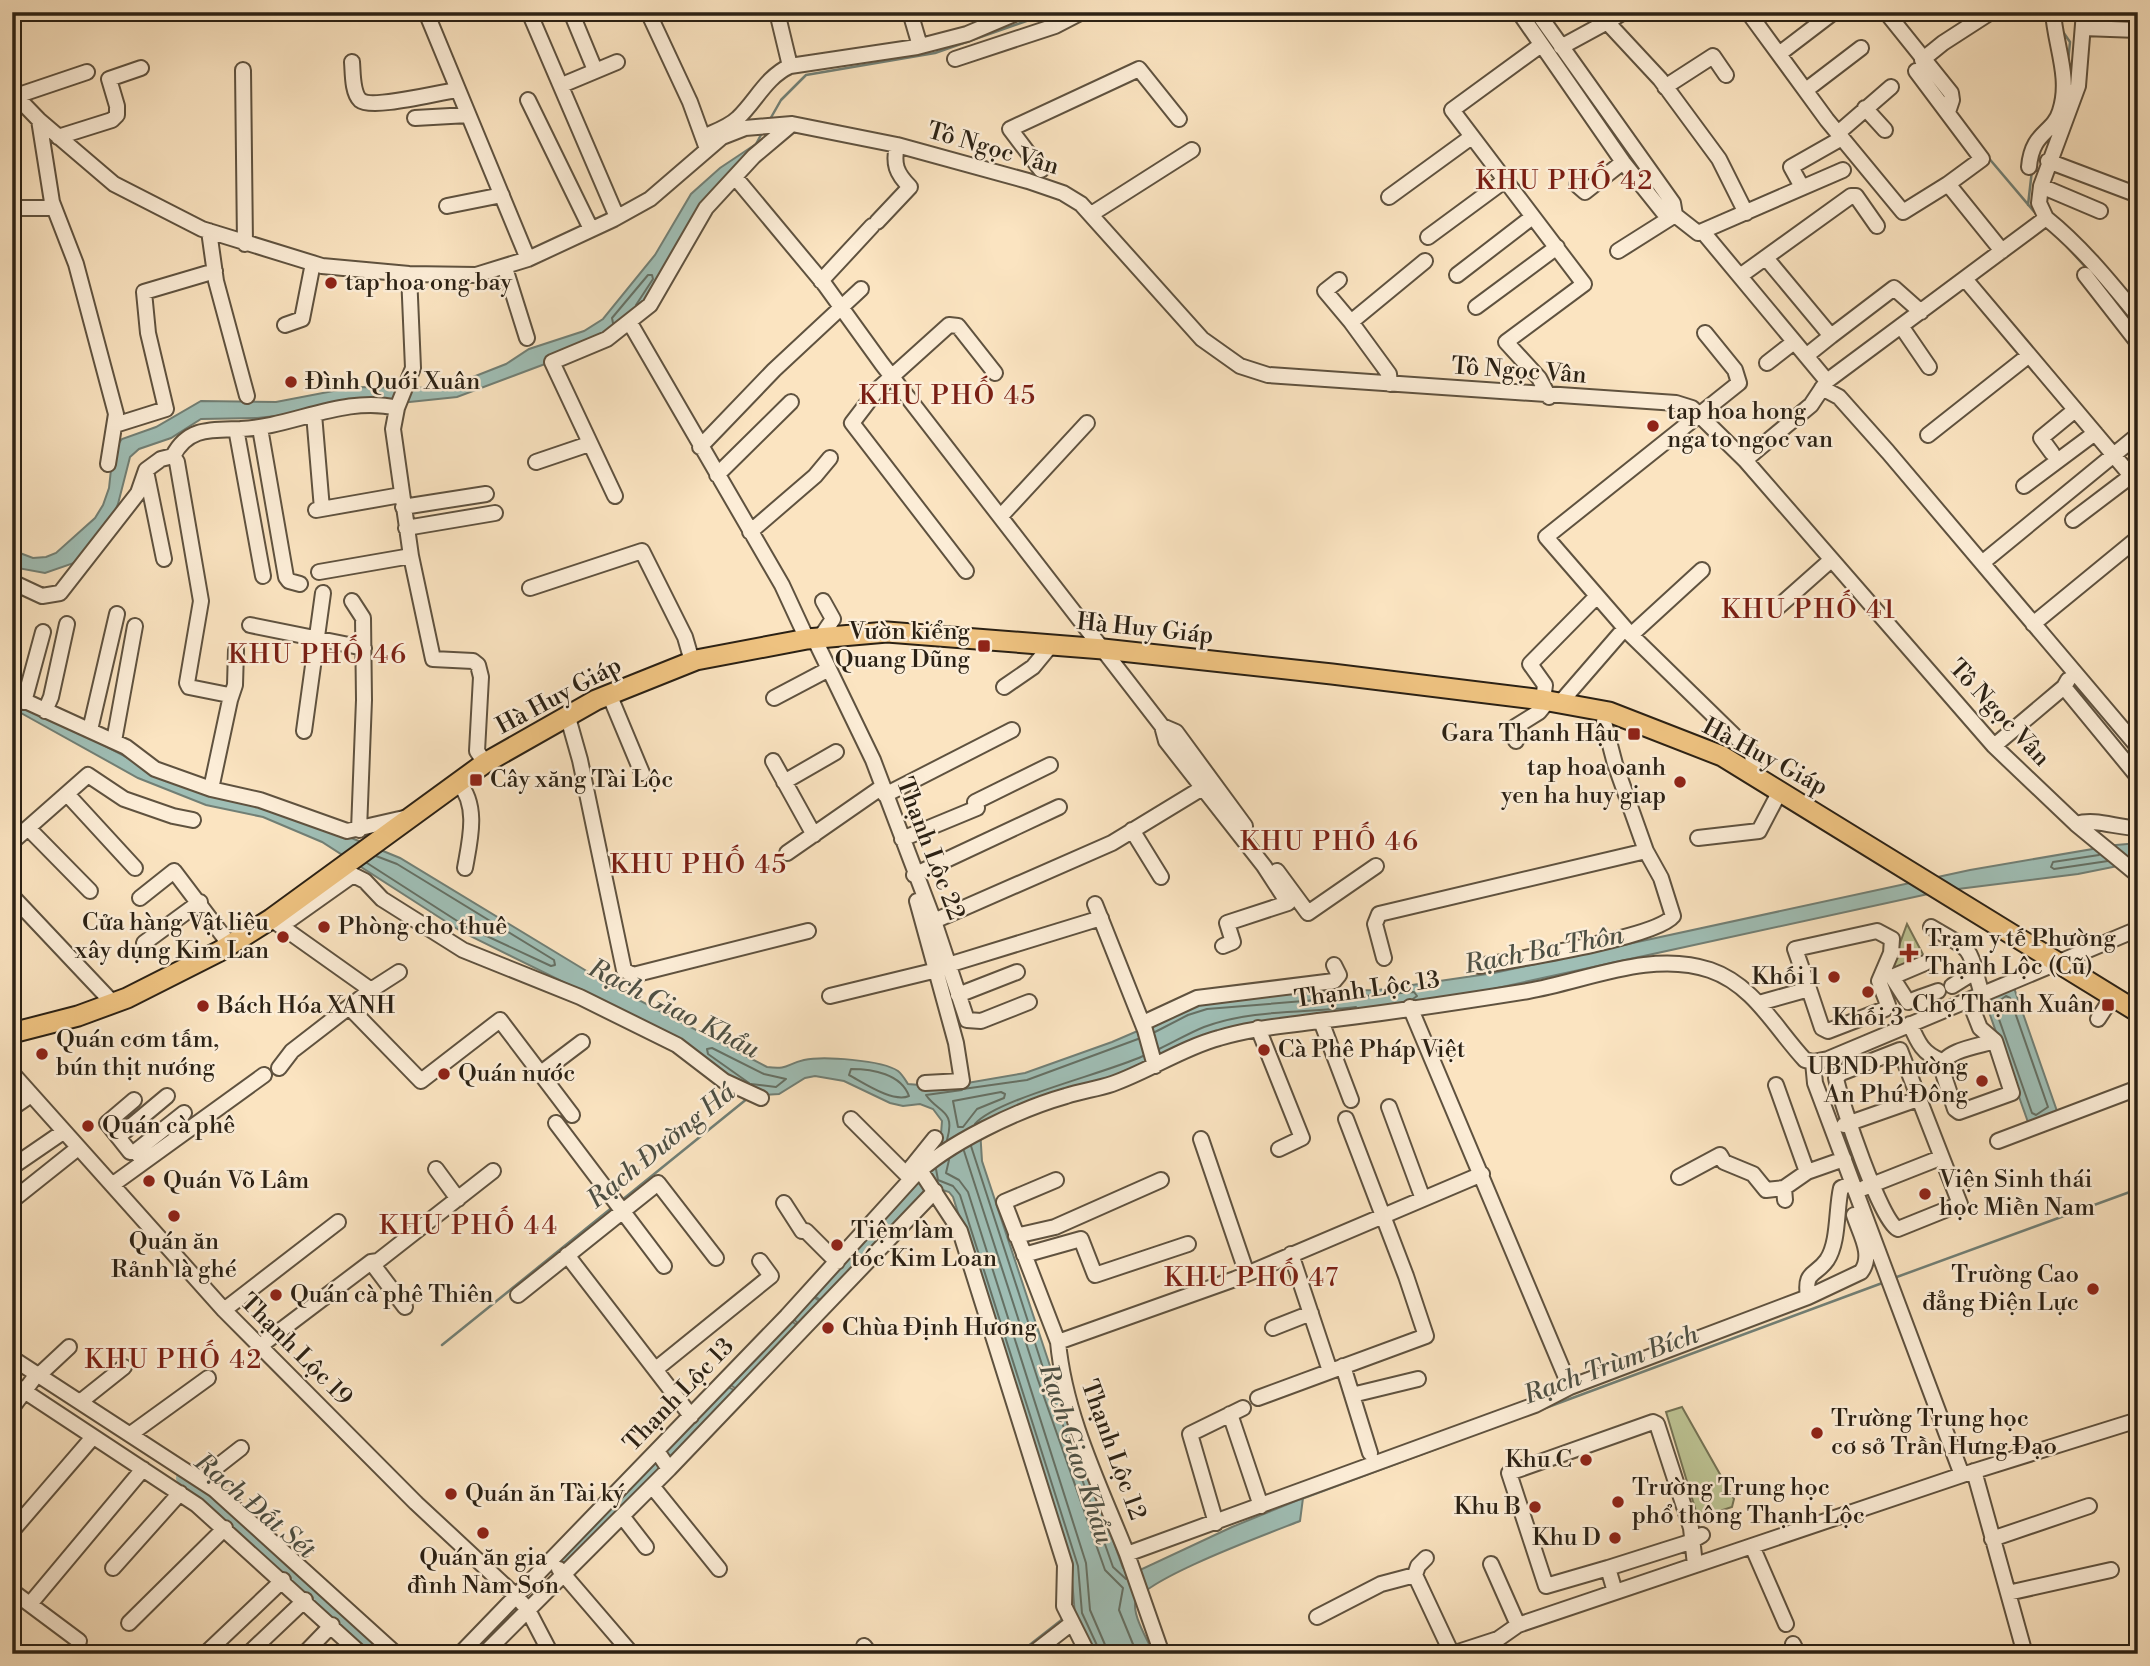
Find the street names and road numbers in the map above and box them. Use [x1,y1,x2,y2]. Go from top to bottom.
street label: Tô Ngọc Vân [924,116,1062,182]
street label: Tô Ngọc Vân [1450,351,1588,391]
street label: Hà Huy Giáp [1075,607,1215,651]
street label: Hà Huy Giáp [491,650,627,742]
street label: Tô Ngọc Vân [1942,653,2056,773]
street label: Hà Huy Giáp [1697,711,1833,803]
street label: Thạnh Lộc 22 [889,773,971,925]
street label: Thạnh Lộc 13 [1292,965,1442,1015]
street label: Thạnh Lộc 19 [233,1287,359,1413]
street label: Thạnh Lộc 13 [617,1332,741,1458]
street label: Thạnh Lộc 12 [1074,1376,1152,1524]

